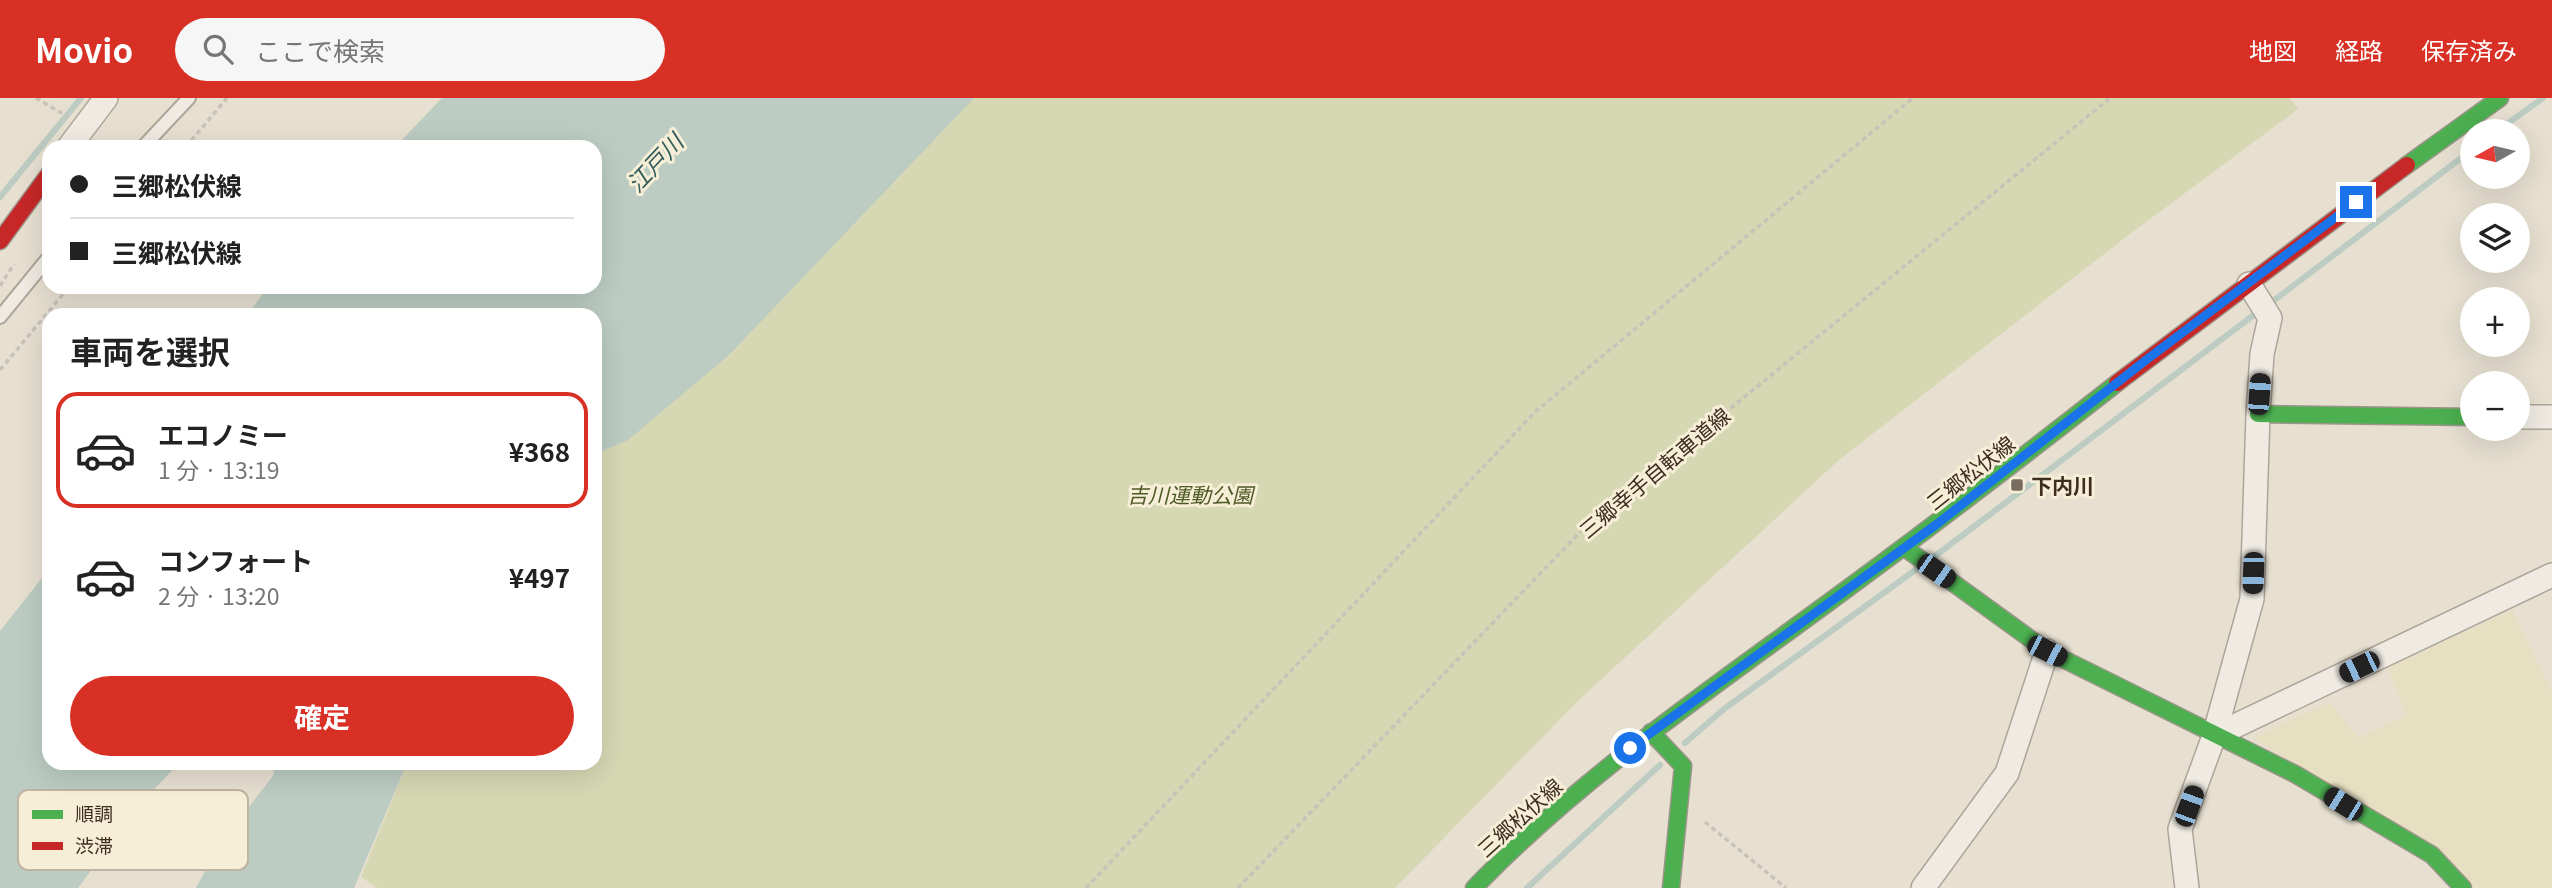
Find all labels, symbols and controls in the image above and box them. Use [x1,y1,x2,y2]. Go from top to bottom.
search box [175,18,665,81]
text: Movio [35,25,133,73]
icon: search [199,30,237,68]
text: ここで検索 [255,31,385,68]
text: 地図 [2249,32,2297,67]
text: 経路 [2335,32,2383,67]
text: 保存済み [2421,32,2517,67]
north arrow [2460,119,2530,189]
map controls [2460,119,2530,441]
water label: 江戸川 [618,123,692,199]
text: 三郷松伏線 [112,166,242,203]
route end [2340,186,2372,218]
button: layers [2460,203,2530,273]
text: 三郷松伏線 [112,233,242,270]
button: + [2460,287,2530,357]
text: 車両を選択 [70,327,230,373]
button: − [2460,371,2530,441]
car [2248,372,2271,416]
street label: 三郷幸手自転車道線 [1572,400,1736,544]
text: エコノミー [158,415,288,452]
icon: car [74,419,137,482]
street label: 三郷松伏線 [1919,428,2021,516]
text: ¥368 [509,432,570,469]
text: 1 分 · 13:19 [158,452,280,486]
place label: 下内川 [2031,470,2094,500]
marker: 下内川 [2009,477,2025,493]
park label: 吉川運動公園 [1127,479,1256,509]
text: コンフォート [158,541,313,578]
icon: car [74,545,137,608]
car [1913,550,1960,592]
car [2242,552,2265,594]
text: ¥497 [509,558,570,595]
text: 2 分 · 13:20 [158,578,280,612]
car [2024,632,2071,670]
car [2336,648,2383,686]
button: 確定 [70,676,574,756]
route start [1614,732,1646,764]
street label: 三郷松伏線 [1470,771,1568,863]
car [2172,783,2207,829]
car [2320,784,2367,824]
legend [18,790,248,870]
text: 順調 [75,799,113,826]
text: 渋滞 [75,831,113,858]

